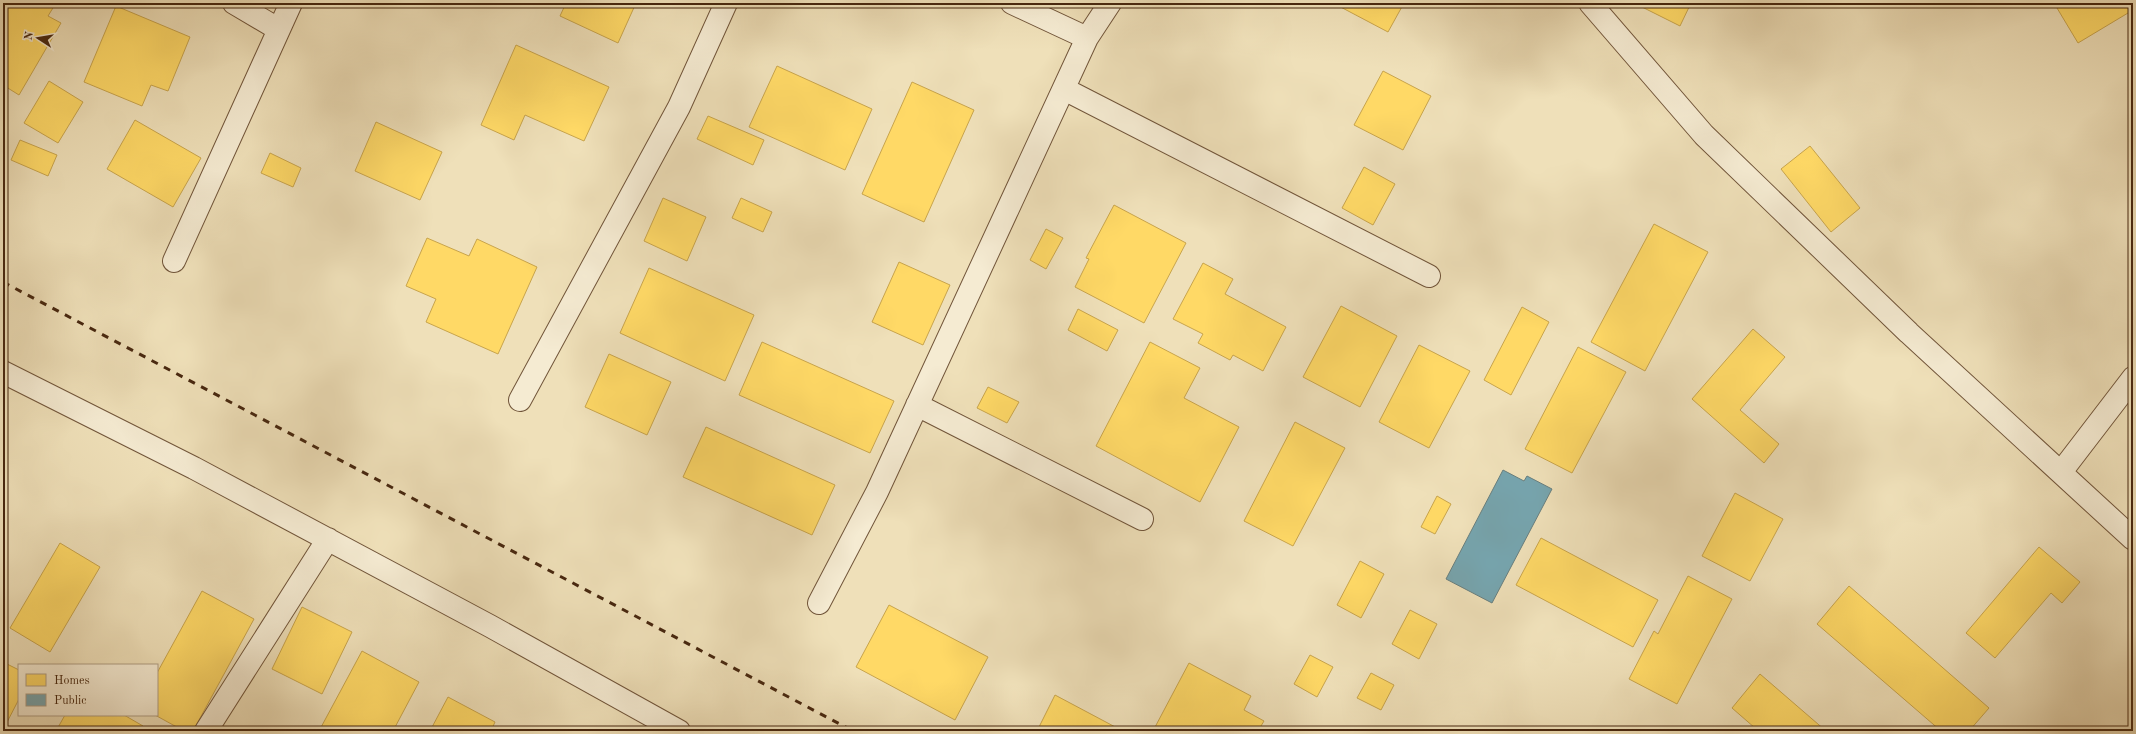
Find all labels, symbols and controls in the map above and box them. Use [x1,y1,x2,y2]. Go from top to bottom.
north arrow [18,18,58,58]
text: N [23,30,36,41]
legend [18,664,158,716]
text: Homes [54,675,90,687]
text: Public [54,695,86,707]

